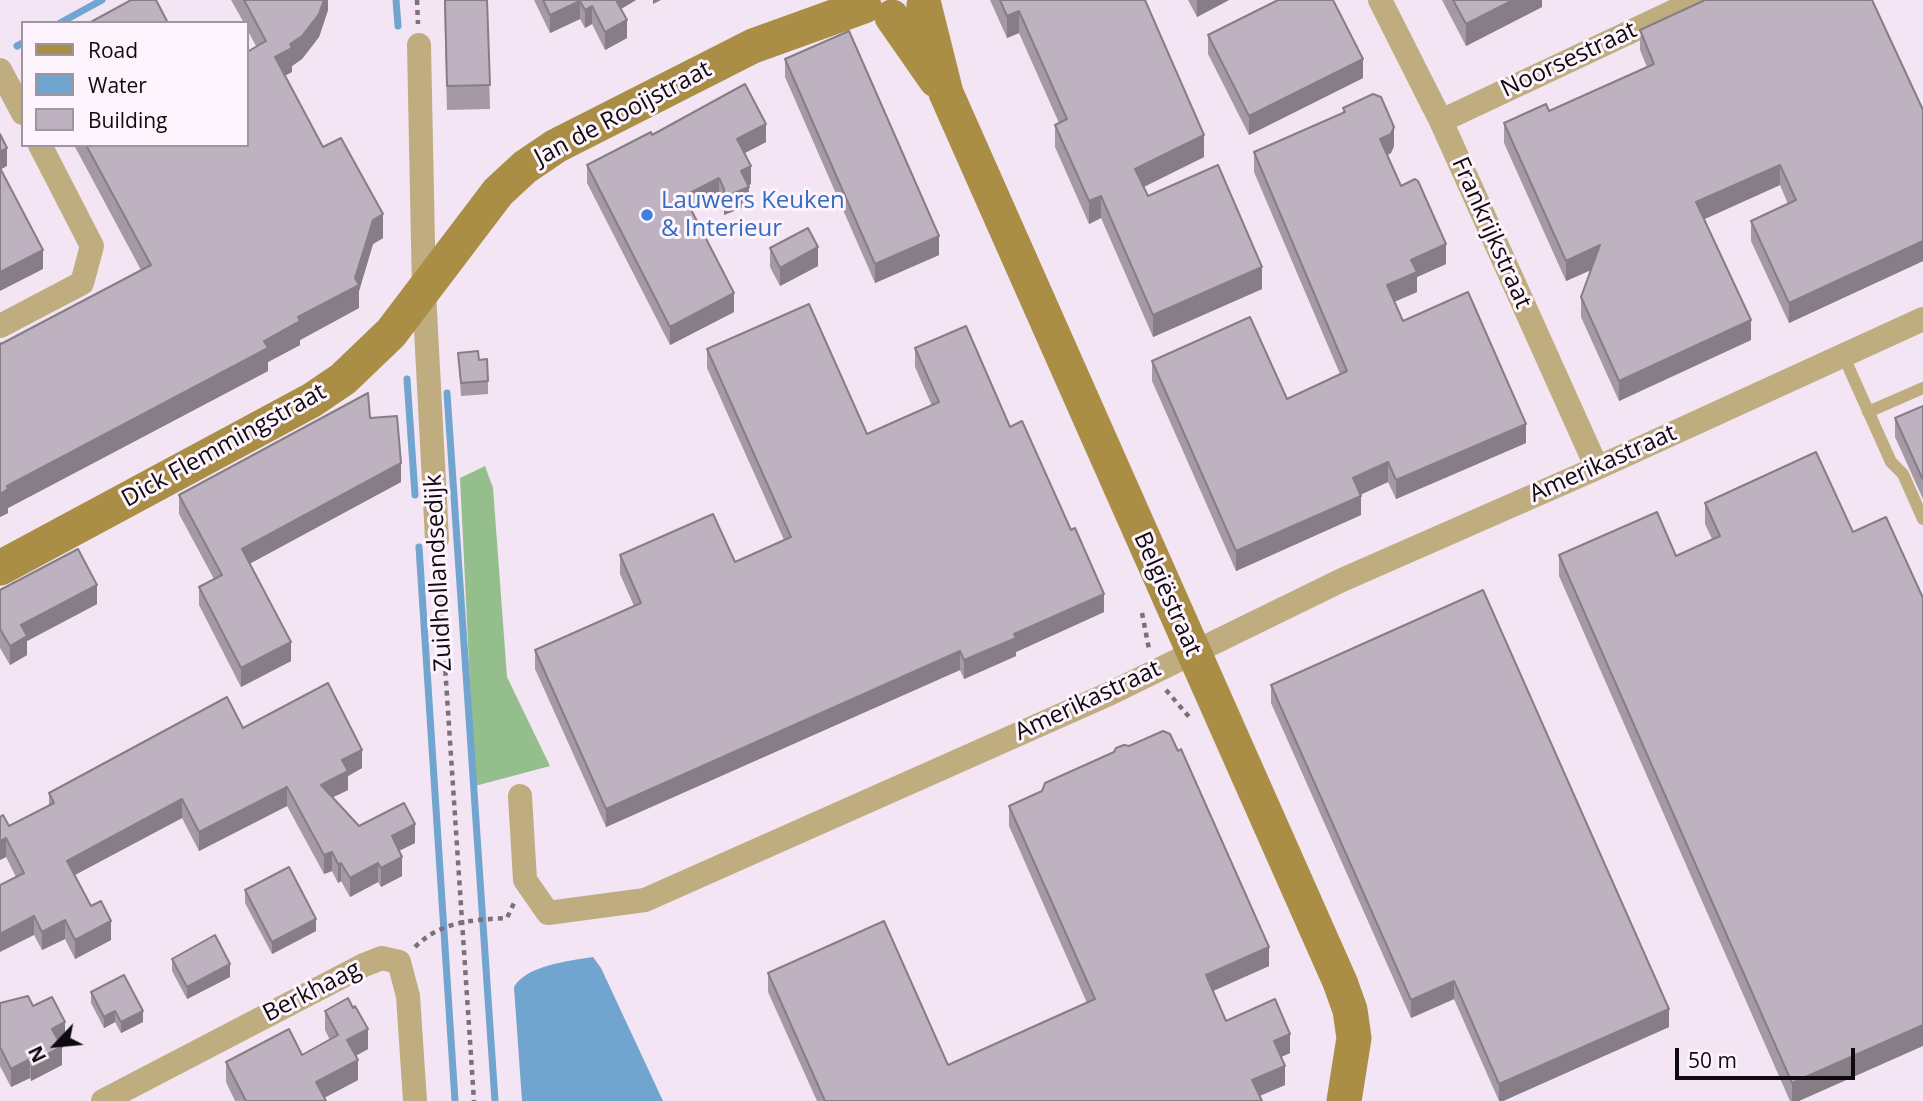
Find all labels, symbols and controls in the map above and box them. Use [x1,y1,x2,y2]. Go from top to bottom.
street label: Noorsestraat [1496,16,1642,104]
legend [21,21,248,147]
text: Road [88,36,138,64]
street label: Jan de Rooijstraat [530,55,716,173]
text: Water [88,71,147,99]
text: Building [88,106,167,134]
street label: Frankrijkstraat [1445,153,1537,313]
place label: Lauwers Keuken & Interieur [661,187,845,243]
marker: Lauwers Keuken & Interieur [639,207,655,223]
street label: Dick Flemmingstraat [117,378,331,514]
street label: Amerikastraat [1525,419,1681,509]
street label: Zuidhollandsedijk [419,474,459,672]
street label: Belgiëstraat [1127,528,1207,660]
street label: Amerikastraat [1010,655,1166,747]
street label: Berkhaag [258,955,366,1029]
north arrow [21,1010,91,1080]
scale bar [1678,1034,1858,1078]
text: N [22,1042,52,1067]
text: 50 m [1688,1046,1737,1074]

